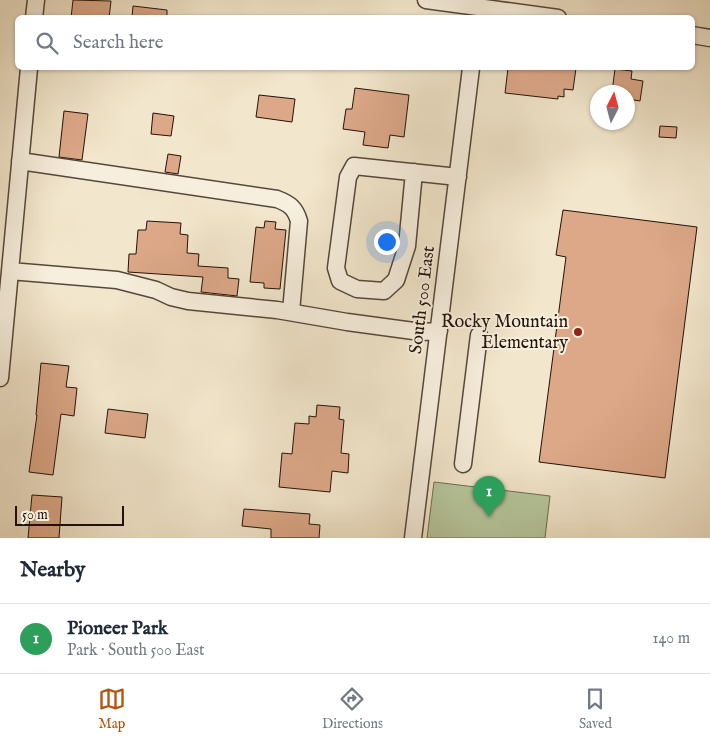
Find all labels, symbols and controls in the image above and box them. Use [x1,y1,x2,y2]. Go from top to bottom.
search box [15,15,695,70]
icon: search [33,29,61,57]
text: Search here [73,31,164,55]
north arrow [590,85,635,130]
your location [374,229,400,255]
street label: South 500 East [405,245,441,355]
place label: Rocky Mountain Elementary [441,311,568,355]
marker: Rocky Mountain Elementary [572,326,584,338]
pin: 1 [473,476,505,517]
scale bar [15,503,124,526]
text: 50 m [22,506,48,524]
text: Nearby [20,557,85,584]
text: Pioneer Park [67,617,168,641]
text: 1 [33,629,39,649]
text: 140 m [652,629,690,649]
text: Park · South 500 East [67,641,205,661]
tab: Map [98,685,126,733]
tab: Directions [322,685,383,733]
tab: Saved [579,685,612,733]

